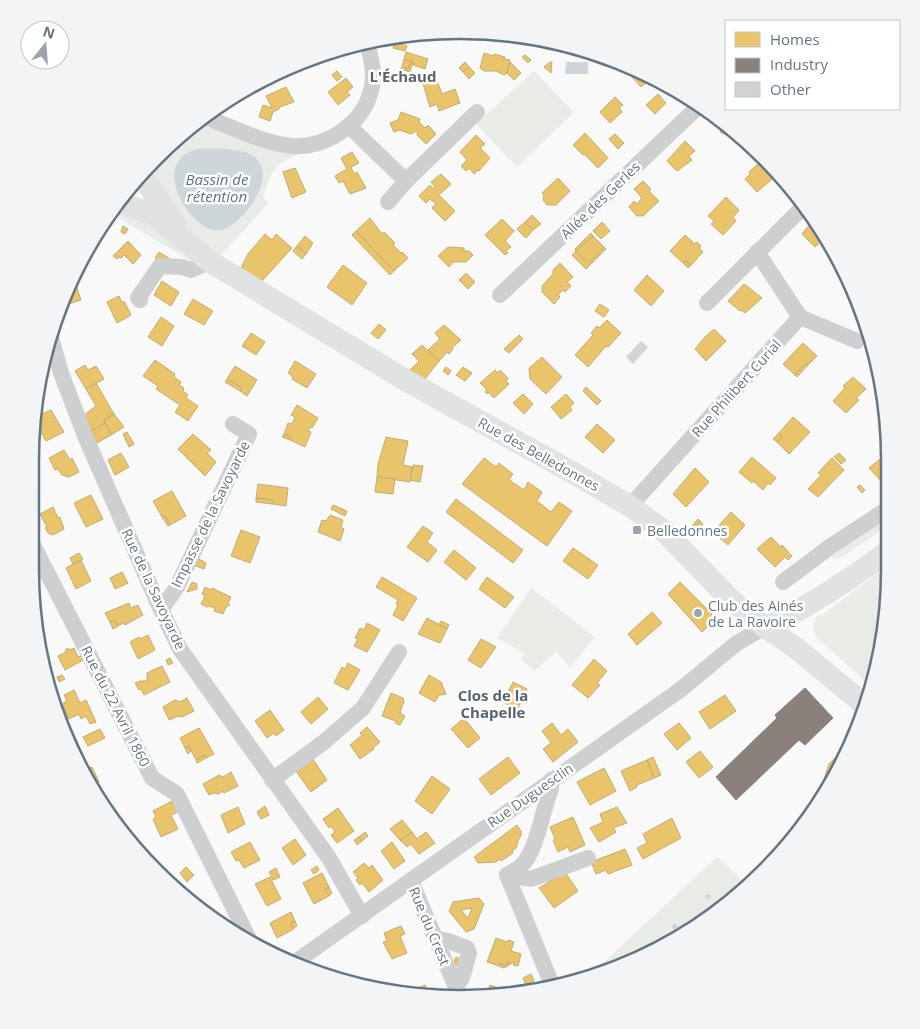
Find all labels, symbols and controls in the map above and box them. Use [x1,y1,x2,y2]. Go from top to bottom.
north arrow [20,20,70,70]
legend [725,20,900,110]
text: N [41,21,57,43]
text: Homes [770,29,820,49]
text: Industry [770,54,828,74]
district label: L'Échaud [370,66,436,86]
text: Other [770,79,811,99]
street label: Allée des Gerles [556,157,644,243]
water label: Bassin de rétention [186,169,249,206]
street label: Rue Philibert Curial [687,335,785,441]
street label: Rue des Belledonnes [475,413,603,495]
street label: Impasse de la Savoyarde [166,437,254,590]
place label: Belledonnes [647,521,728,540]
marker: Belledonnes [631,524,643,536]
street label: Rue de la Savoyarde [118,525,190,653]
place label: Club des Ainés de La Ravoire [708,596,804,631]
marker: Club des Ainés de La Ravoire [692,607,704,619]
street label: Rue du 22 Avril 1860 [77,642,155,770]
district label: Clos de la Chapelle [458,685,528,722]
street label: Rue Duguesclin [483,758,577,832]
street label: Rue du Crest [405,884,455,968]

